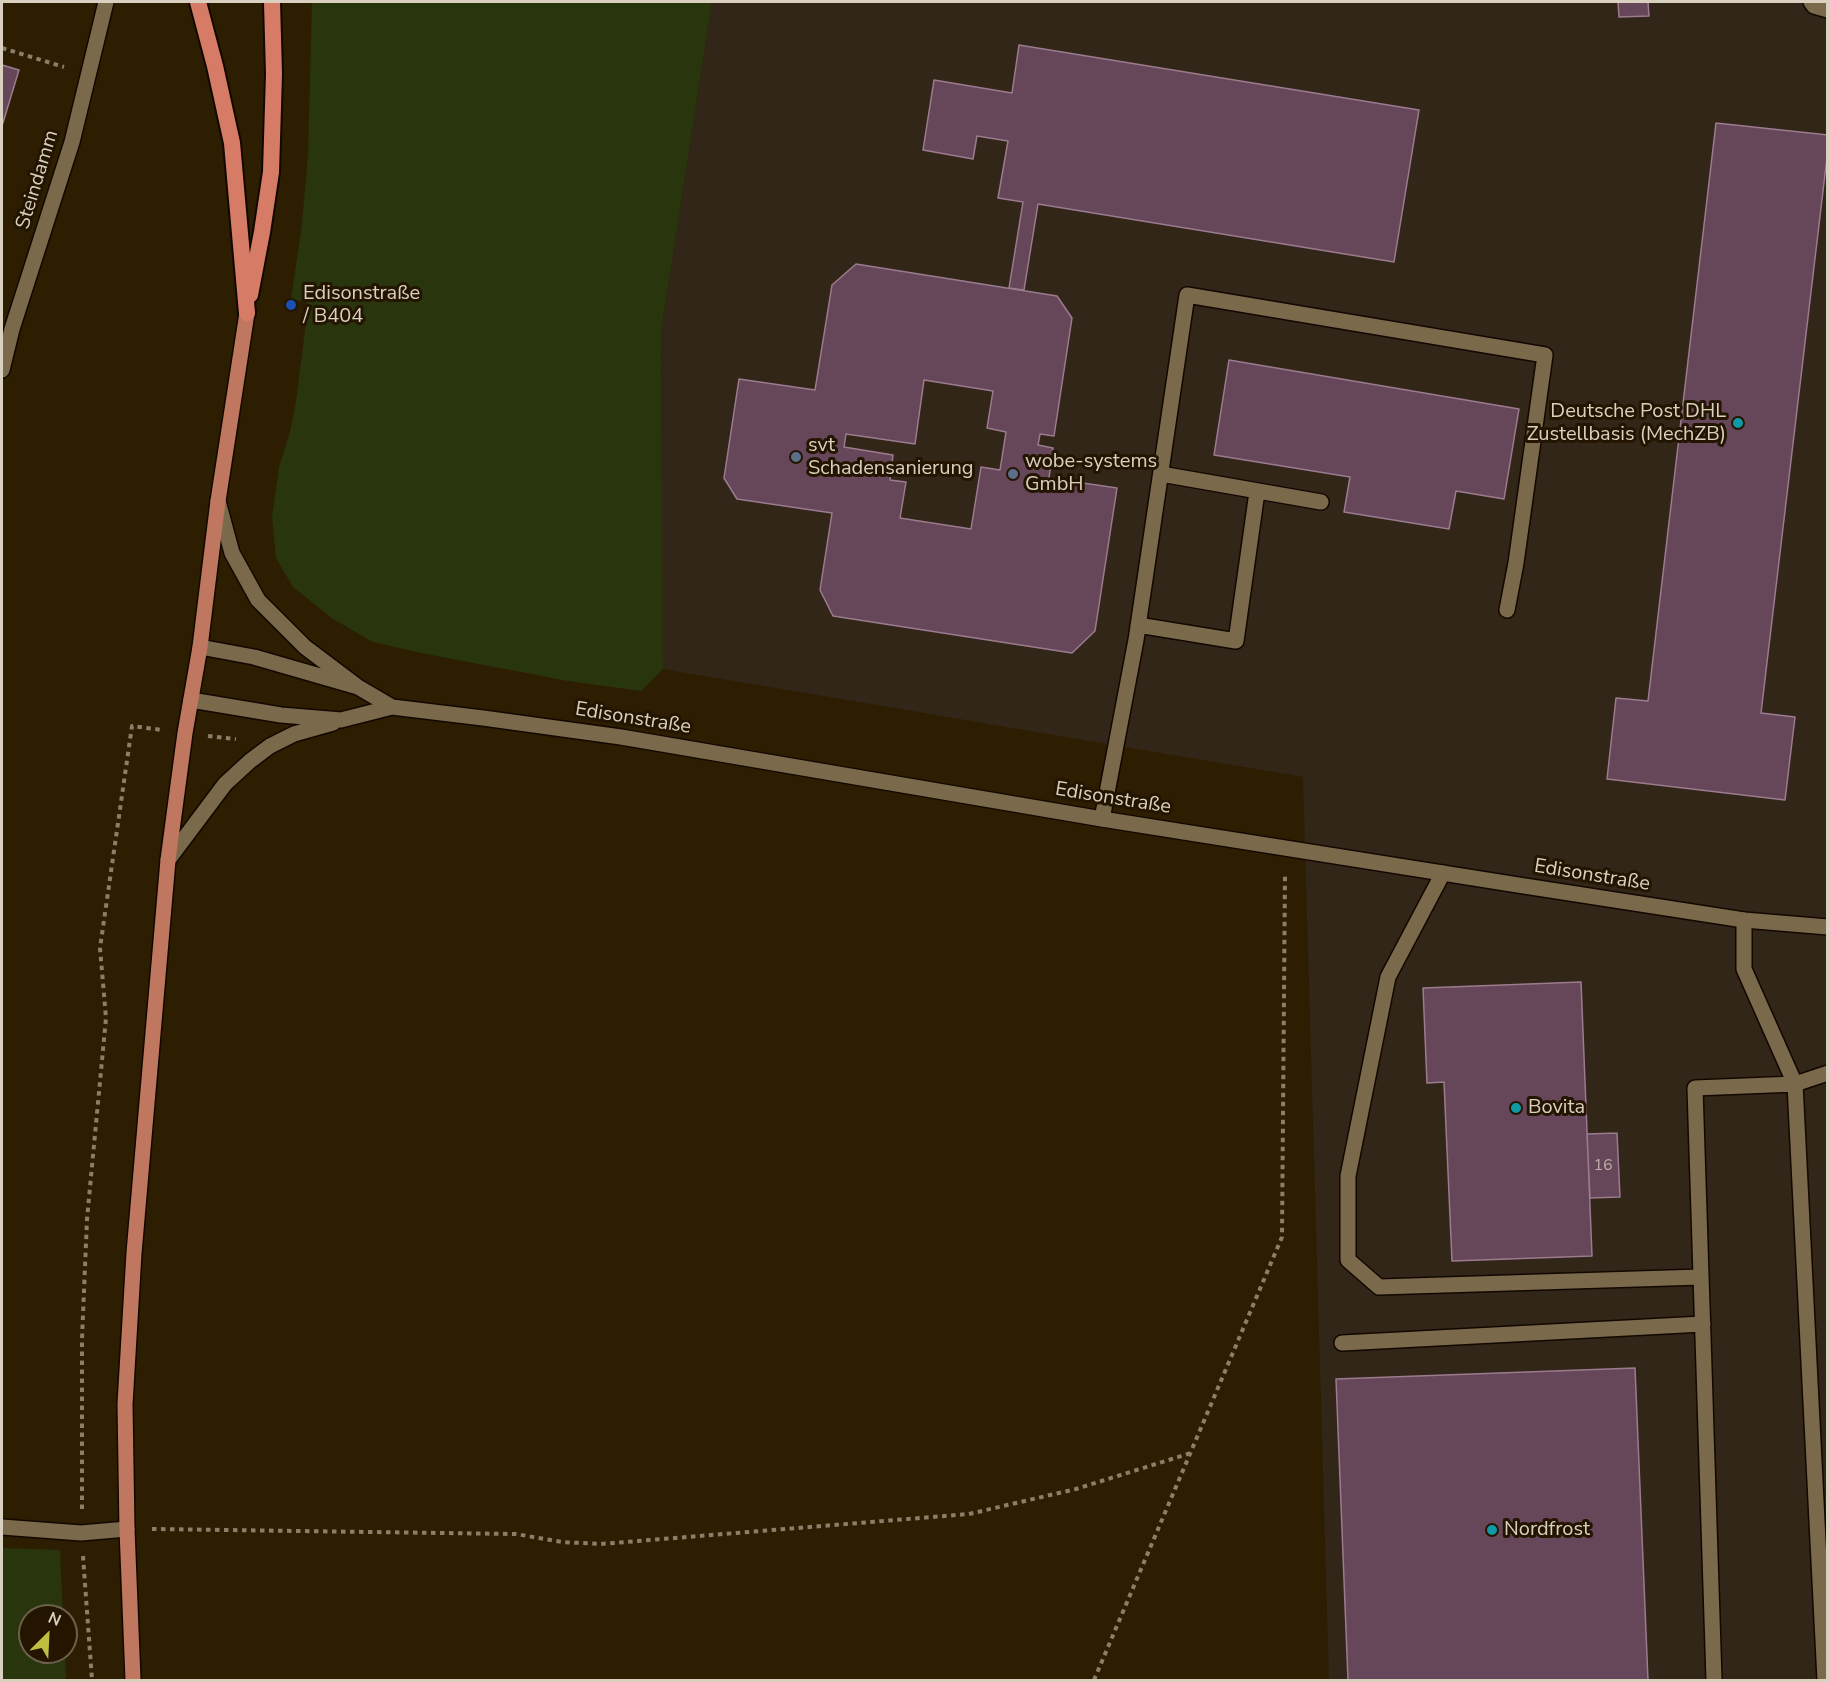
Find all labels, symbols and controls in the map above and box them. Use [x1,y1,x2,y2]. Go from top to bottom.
street label: Steindamm [12,128,64,232]
place label: Edisonstraße / B404 [303,282,420,329]
marker: Edisonstraße / B404 [284,298,298,312]
place label: Deutsche Post DHL Zustellbasis (MechZB) [1527,400,1726,447]
marker: Deutsche Post DHL Zustellbasis (MechZB) [1731,416,1745,430]
place label: svt Schadensanierung [808,434,973,481]
marker: svt Schadensanierung [789,450,803,464]
place label: wobe-systems GmbH [1025,450,1157,497]
marker: wobe-systems GmbH [1006,467,1020,481]
street label: Edisonstraße [573,698,693,740]
street label: Edisonstraße [1053,778,1173,820]
street label: Edisonstraße [1532,855,1652,897]
place label: Bovita [1528,1096,1585,1120]
marker: Bovita [1509,1101,1523,1115]
house number: 16 [1593,1156,1613,1176]
place label: Nordfrost [1504,1518,1590,1542]
marker: Nordfrost [1485,1523,1499,1537]
north arrow [18,1604,78,1664]
text: N [45,1607,64,1632]

